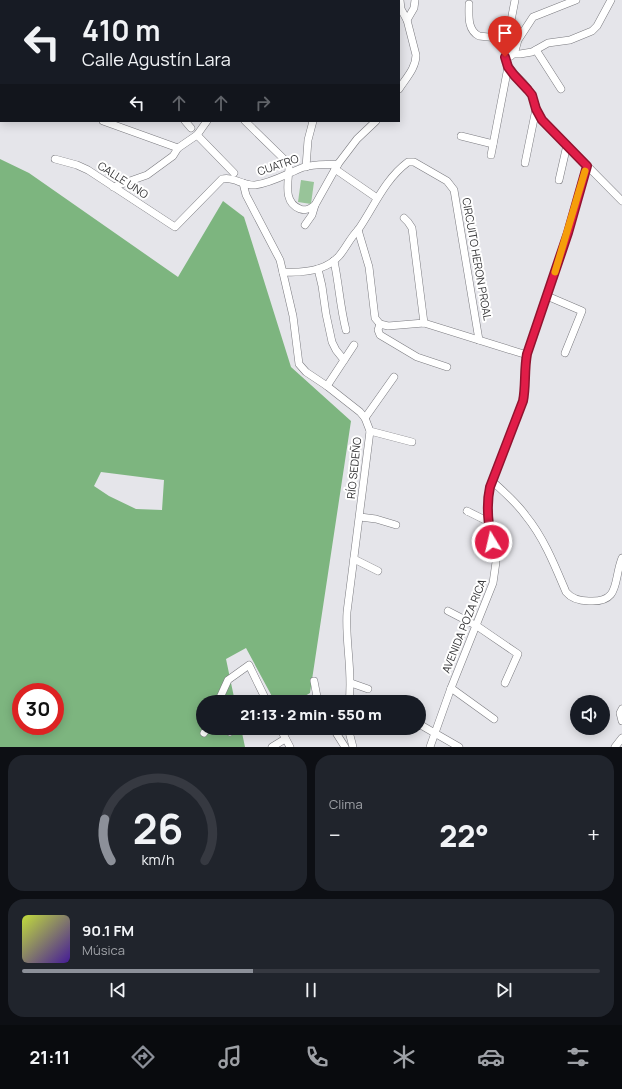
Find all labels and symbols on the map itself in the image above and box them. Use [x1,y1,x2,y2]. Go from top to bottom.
pin [488,16,522,57]
street label: CUATRO [255,150,301,179]
street label: CALLE UNO [95,158,152,202]
street label: CIRCUITO HERON PROAL [459,196,496,322]
street label: RÍO SEDEÑO [343,436,364,499]
position arrow [471,521,513,563]
street label: AVENIDA POZA RICA [438,577,489,675]
speed limit sign: 30 [12,683,64,735]

